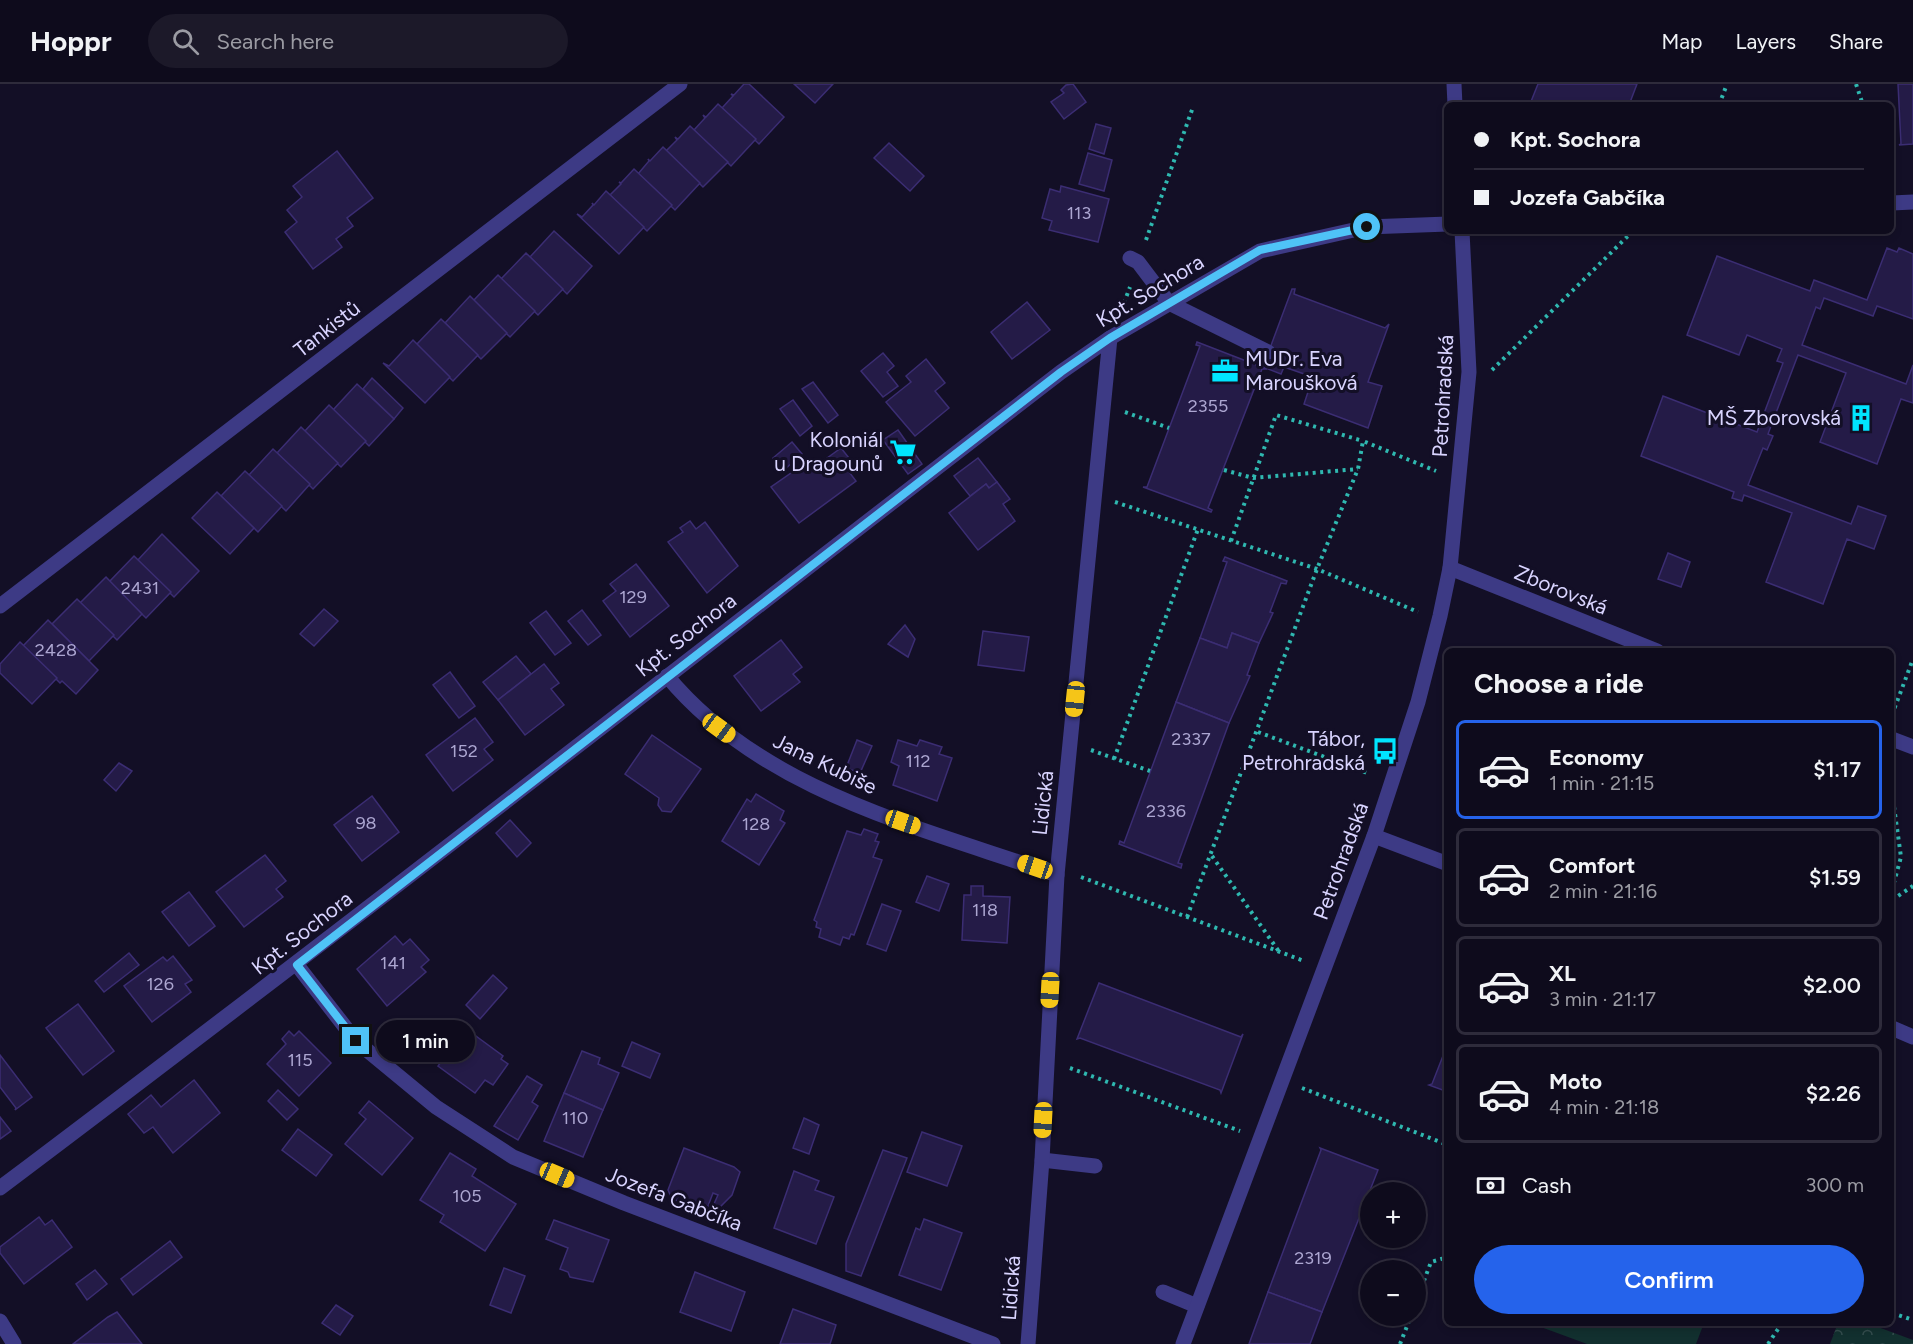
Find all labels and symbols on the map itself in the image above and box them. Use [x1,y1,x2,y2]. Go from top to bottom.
house number: 113 [1067,202,1091,224]
route start [1353,213,1380,240]
street label: Kpt. Sochora [1092,249,1208,332]
street label: Tankistů [289,295,365,362]
street label: Petrohradská [1427,334,1458,458]
place label: MUDr. Eva Maroušková [1245,346,1358,395]
office icon: MUDr. Eva Maroušková [1210,356,1240,386]
house number: 2355 [1188,395,1228,417]
building icon: MŠ Zborovská [1846,403,1876,433]
place label: MŠ Zborovská [1707,405,1841,430]
place label: Koloniál u Dragounů [774,427,883,476]
supermarket icon: Koloniál u Dragounů [888,437,918,467]
street label: Zborovská [1511,560,1611,620]
house number: 2431 [121,577,159,599]
house number: 129 [619,586,647,608]
street label: Kpt. Sochora [630,588,741,682]
house number: 2428 [35,639,77,661]
car [1064,680,1086,718]
car [699,710,739,746]
place label: Tábor, Petrohradská [1242,726,1365,775]
street label: Jana Kubiše [769,728,881,799]
house number: 2337 [1171,728,1211,750]
bus stop icon: Tábor, Petrohradská [1370,736,1400,766]
house number: 152 [450,740,478,762]
house number: 112 [906,750,930,772]
street label: Lidická [1027,769,1058,837]
street label: Petrohradská [1308,799,1373,923]
house number: 2336 [1146,800,1186,822]
car [883,808,923,836]
house number: 98 [355,812,377,834]
house number: 128 [742,813,770,835]
car [1015,853,1055,881]
street label: Kpt. Sochora [246,886,357,980]
house number: 118 [972,899,998,921]
house number: 141 [380,952,406,974]
car [1040,972,1060,1008]
house number: 126 [146,973,174,995]
callout: 1 min [377,1020,476,1062]
route end [342,1027,369,1054]
house number: 115 [287,1049,313,1071]
car [1033,1102,1053,1138]
house number: 110 [562,1107,588,1129]
car [537,1160,577,1190]
street label: Jozefa Gabčíka [602,1161,746,1236]
house number: 105 [452,1185,482,1207]
house number: 2319 [1294,1247,1332,1269]
street label: Lidická [996,1255,1025,1321]

